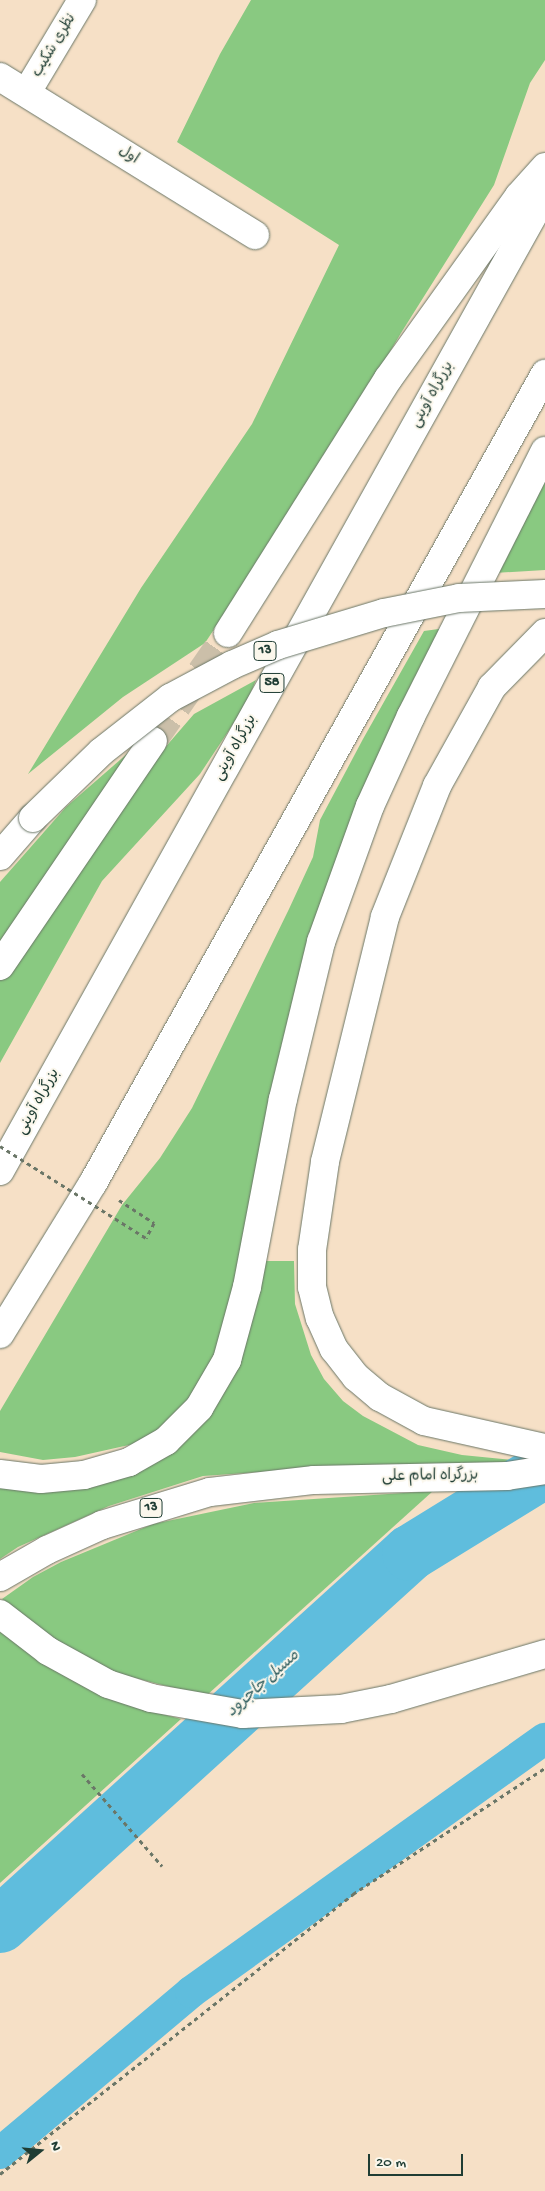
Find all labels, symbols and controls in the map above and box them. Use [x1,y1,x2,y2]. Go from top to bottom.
street label: نظری شکیب [29,11,81,81]
street label: اول [114,143,142,169]
street label: بزرگراه آوینی [407,359,459,431]
road number: 13 [252,640,278,662]
road number: 58 [258,671,286,694]
street label: بزرگراه آوینی [210,712,262,784]
street label: بزرگراه آوینی [13,1066,65,1138]
street label: بزرگراه امام علی [382,1467,478,1487]
road number: 13 [138,1496,164,1520]
water label: مسیل جاجرود [224,1647,304,1723]
north arrow [15,2126,65,2176]
text: N [45,2140,64,2153]
scale bar [370,2144,465,2176]
text: 20 m [376,2154,406,2172]

